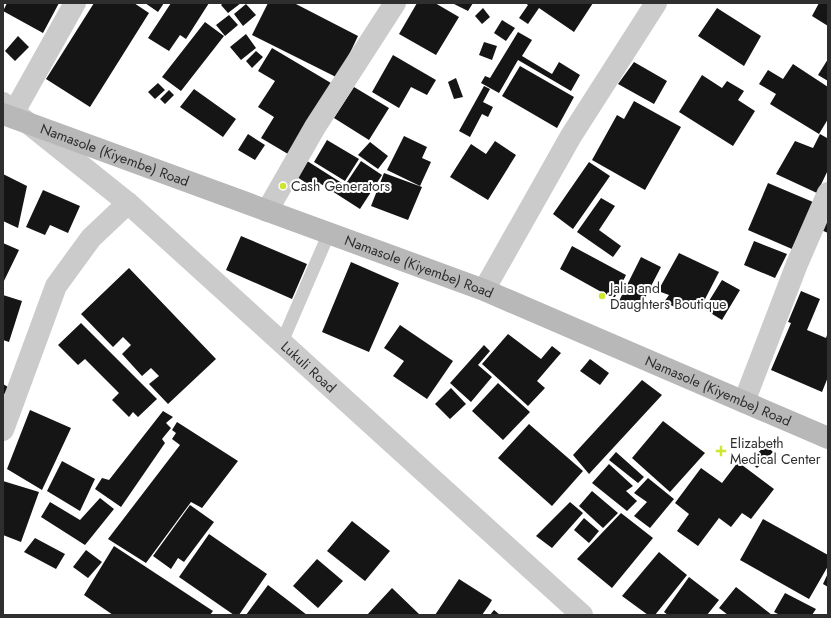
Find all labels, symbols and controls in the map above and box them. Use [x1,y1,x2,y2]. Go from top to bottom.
street label: Namasole (Kiyembe) Road [38,118,192,191]
place label: Cash Generators [291,176,390,196]
marker: Cash Generators [278,181,288,191]
street label: Namasole (Kiyembe) Road [342,230,497,303]
place label: Jalia and Daughters Boutique [608,278,727,314]
marker: Jalia and Daughters Boutique [597,291,607,301]
street label: Lukuli Road [277,337,341,397]
street label: Namasole (Kiyembe) Road [642,350,794,431]
place label: Elizabeth Medical Center [730,433,821,469]
marker: Elizabeth Medical Center [715,445,727,457]

